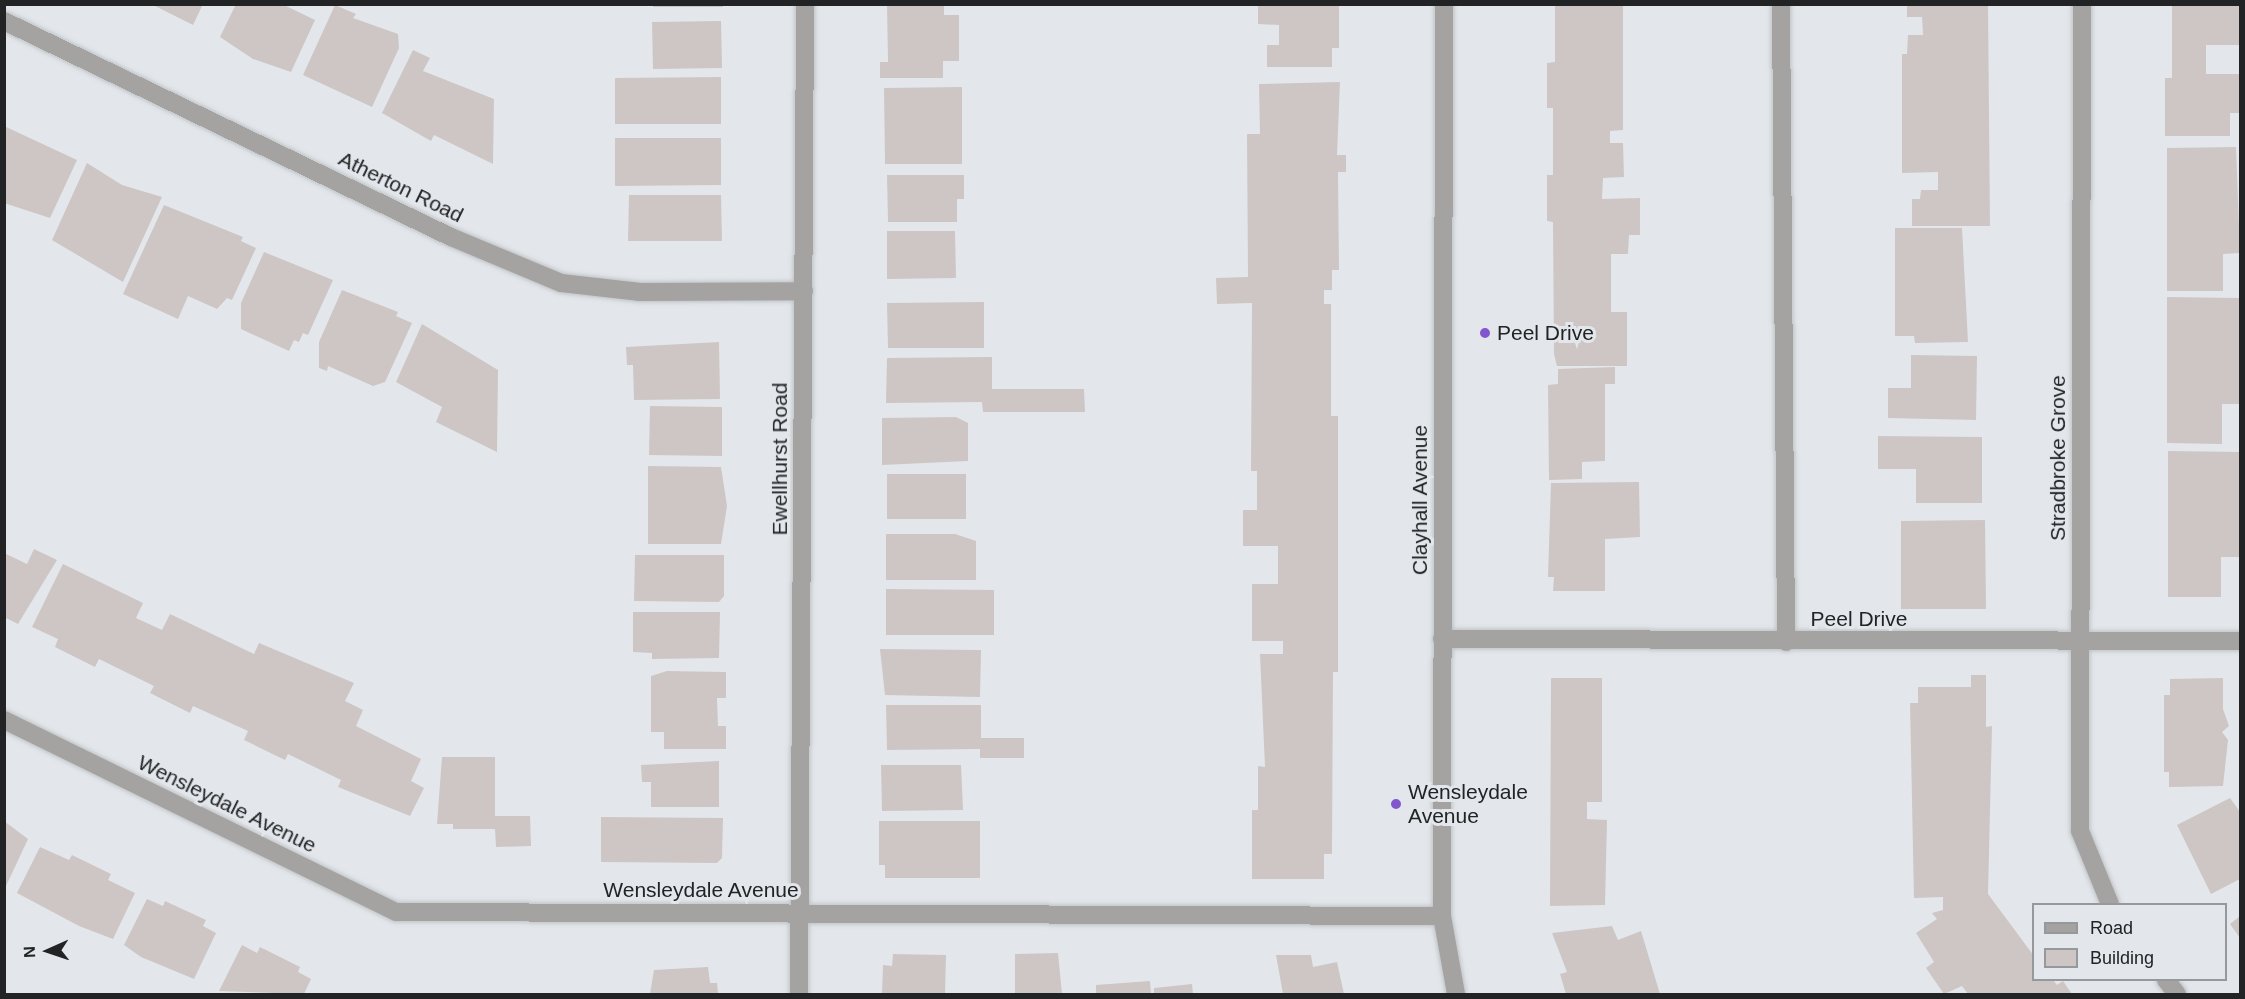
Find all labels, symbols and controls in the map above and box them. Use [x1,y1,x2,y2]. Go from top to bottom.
street label: Atherton Road [335,146,467,228]
place label: Peel Drive [1497,320,1594,346]
marker: Peel Drive [1478,326,1492,340]
street label: Stradbroke Grove [2045,375,2071,541]
street label: Ewellhurst Road [767,383,793,535]
street label: Clayhall Avenue [1407,424,1433,576]
street label: Peel Drive [1811,606,1907,632]
street label: Wensleydale Avenue [133,750,321,858]
place label: Wensleydale Avenue [1408,779,1528,829]
marker: Wensleydale Avenue [1389,797,1403,811]
street label: Wensleydale Avenue [603,877,799,903]
legend [2032,903,2227,981]
text: Road [2090,918,2133,938]
north arrow [18,921,78,981]
text: N [21,946,38,958]
text: Building [2090,948,2154,968]

